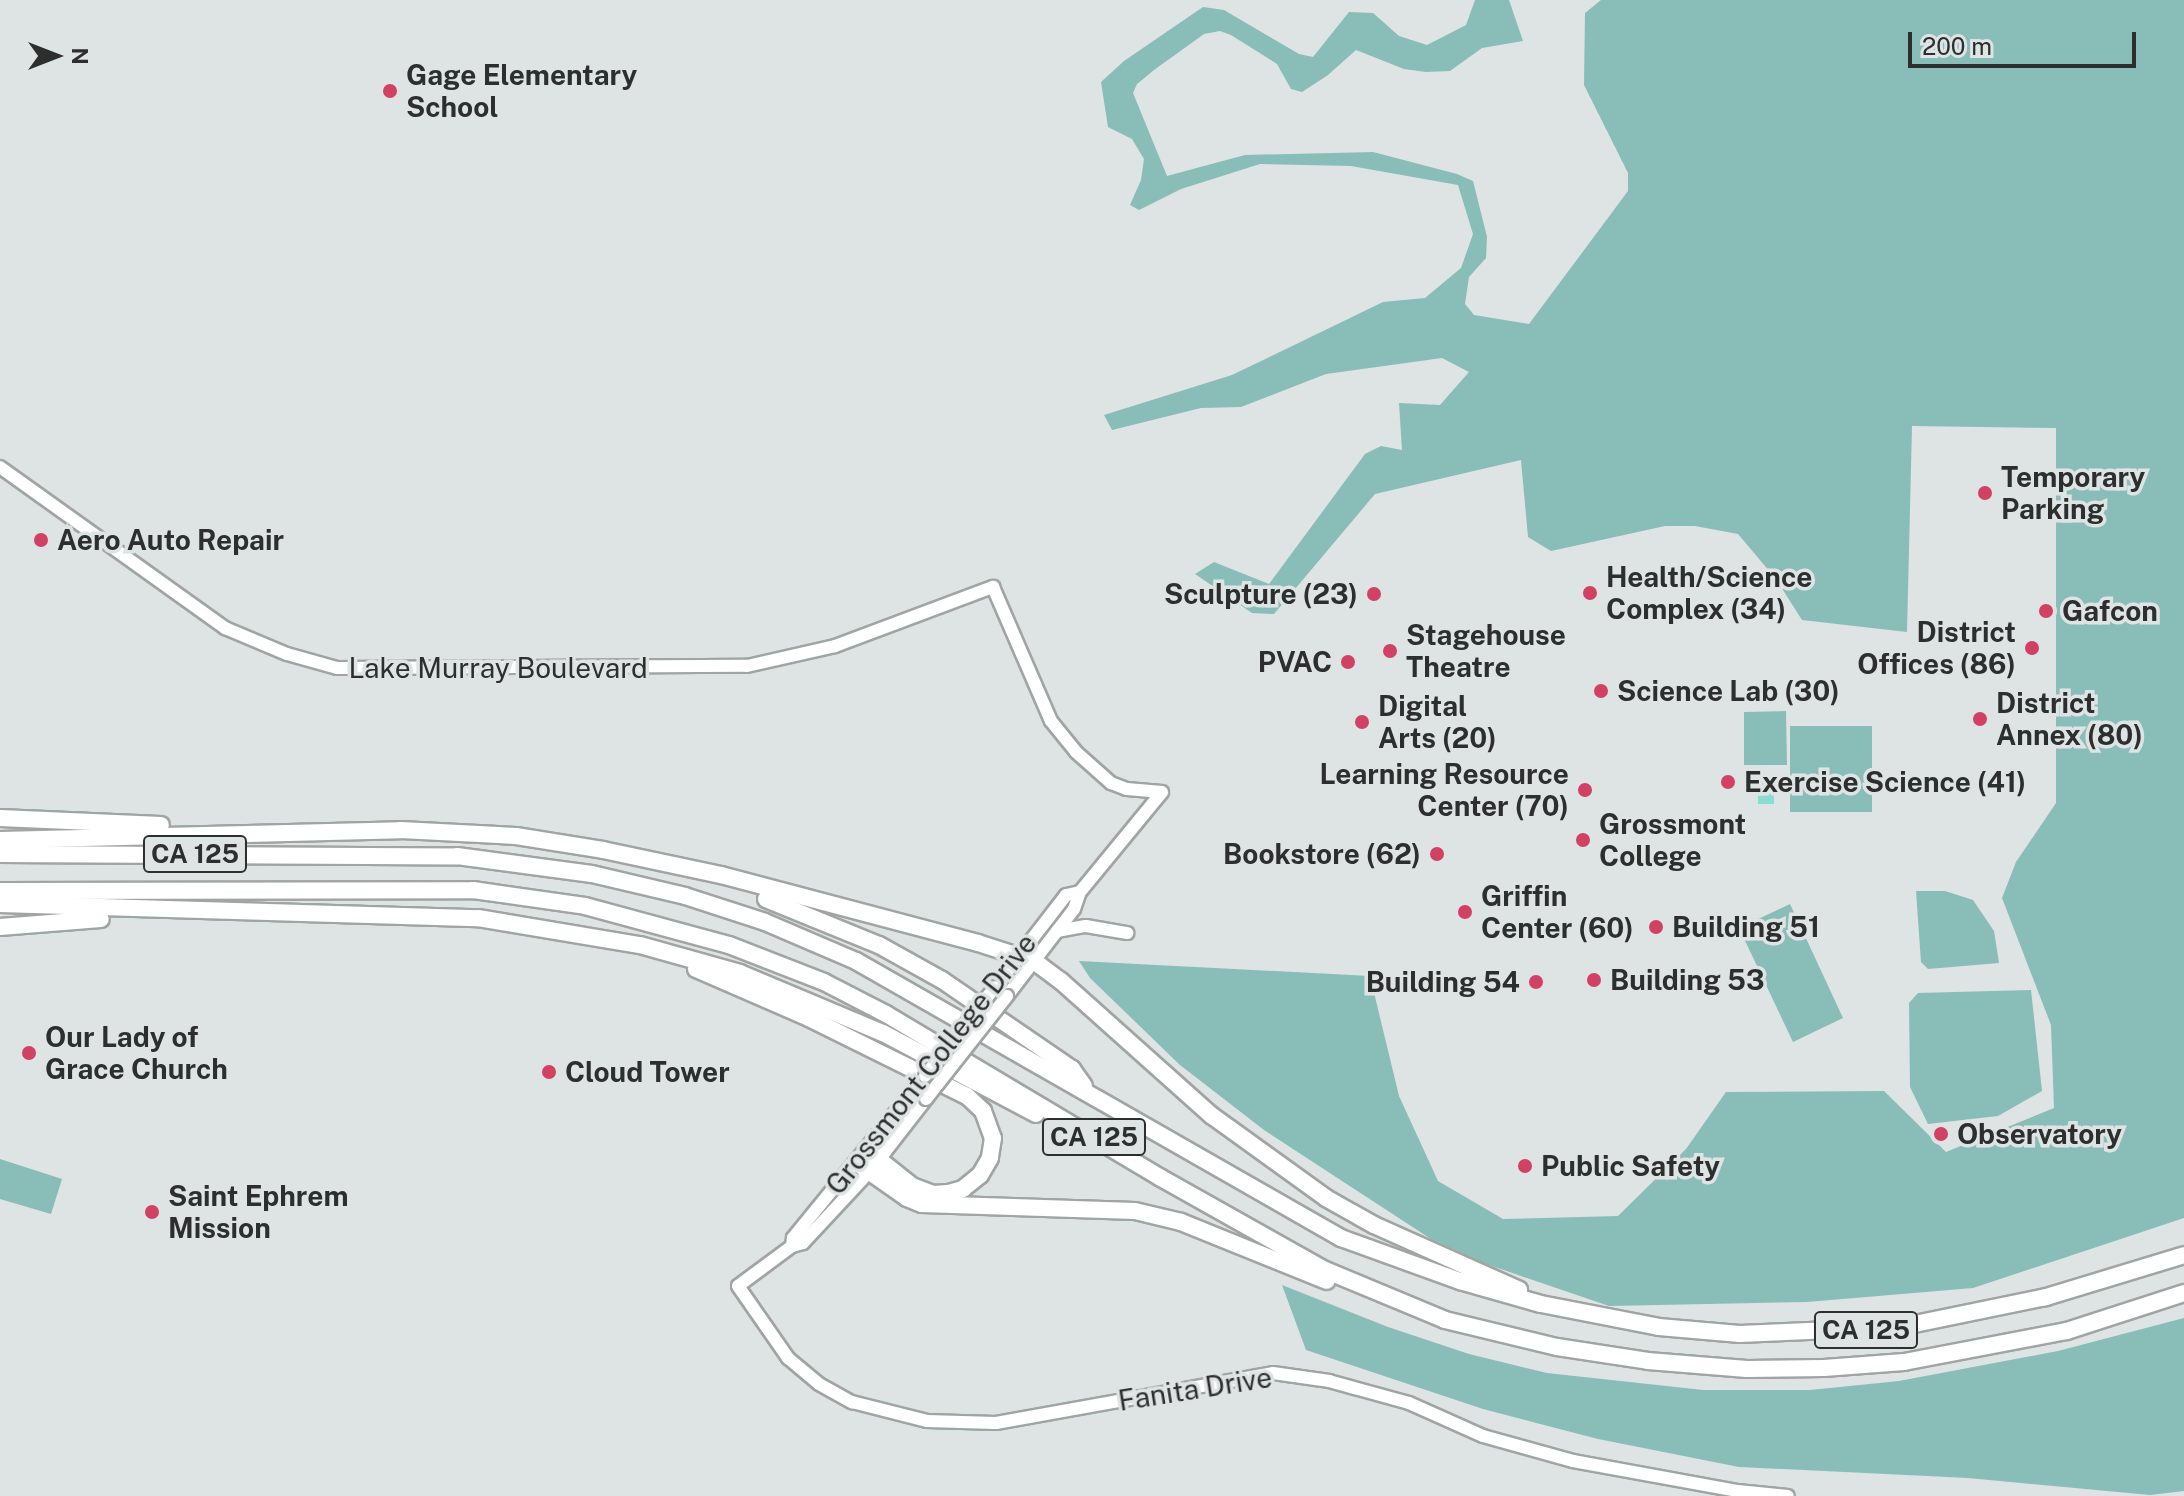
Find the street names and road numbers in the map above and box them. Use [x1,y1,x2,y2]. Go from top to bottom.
street label: Lake Murray Boulevard [348,651,648,685]
road number: CA 125 [141,832,249,876]
street label: Grossmont College Drive [819,927,1043,1201]
road number: CA 125 [1040,1115,1148,1159]
road number: CA 125 [1812,1308,1920,1352]
street label: Fanita Drive [1116,1360,1274,1418]

